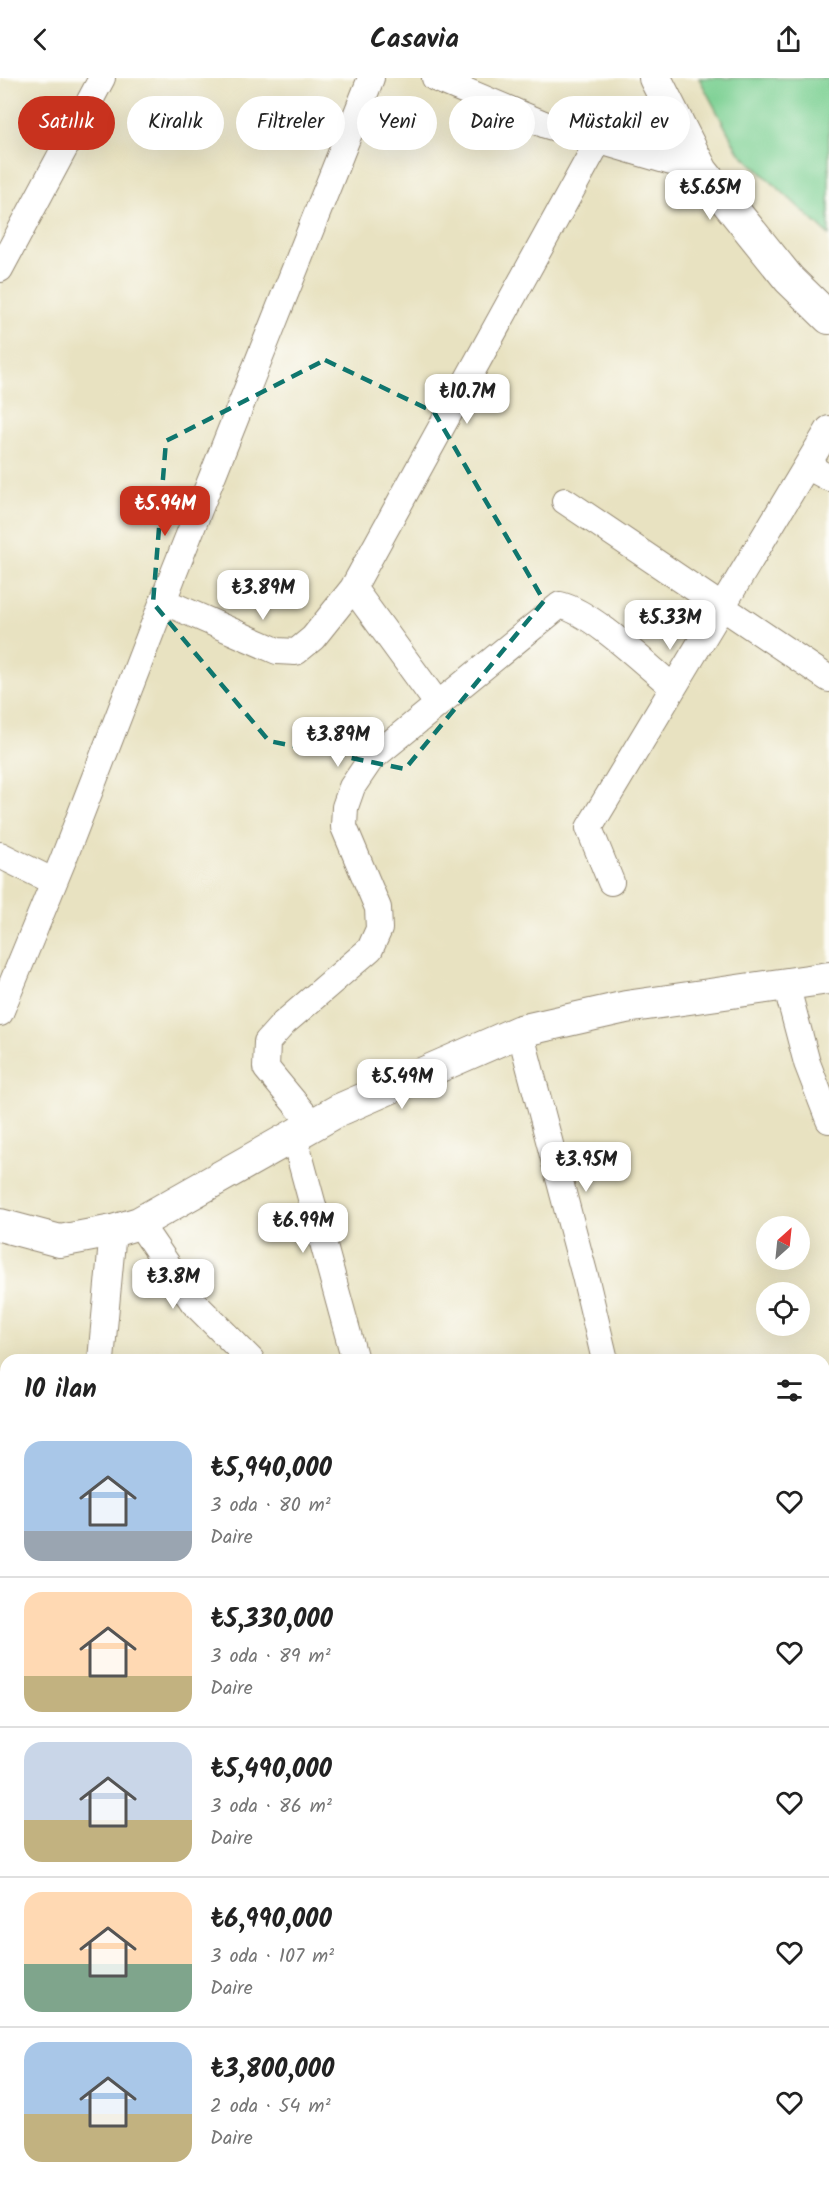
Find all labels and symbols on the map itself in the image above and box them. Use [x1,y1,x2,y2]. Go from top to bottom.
pin: ₺5.65M [661,170,759,221]
pin: ₺10.7M [418,374,516,425]
pin: ₺5.94M [116,486,214,537]
pin: ₺3.89M [214,570,312,621]
pin: ₺5.33M [621,600,719,651]
pin: ₺3.89M [289,717,387,768]
pin: ₺5.49M [353,1059,451,1110]
pin: ₺3.95M [537,1142,635,1193]
pin: ₺6.99M [254,1203,352,1254]
north arrow [756,1216,810,1270]
pin: ₺3.8M [131,1259,215,1310]

